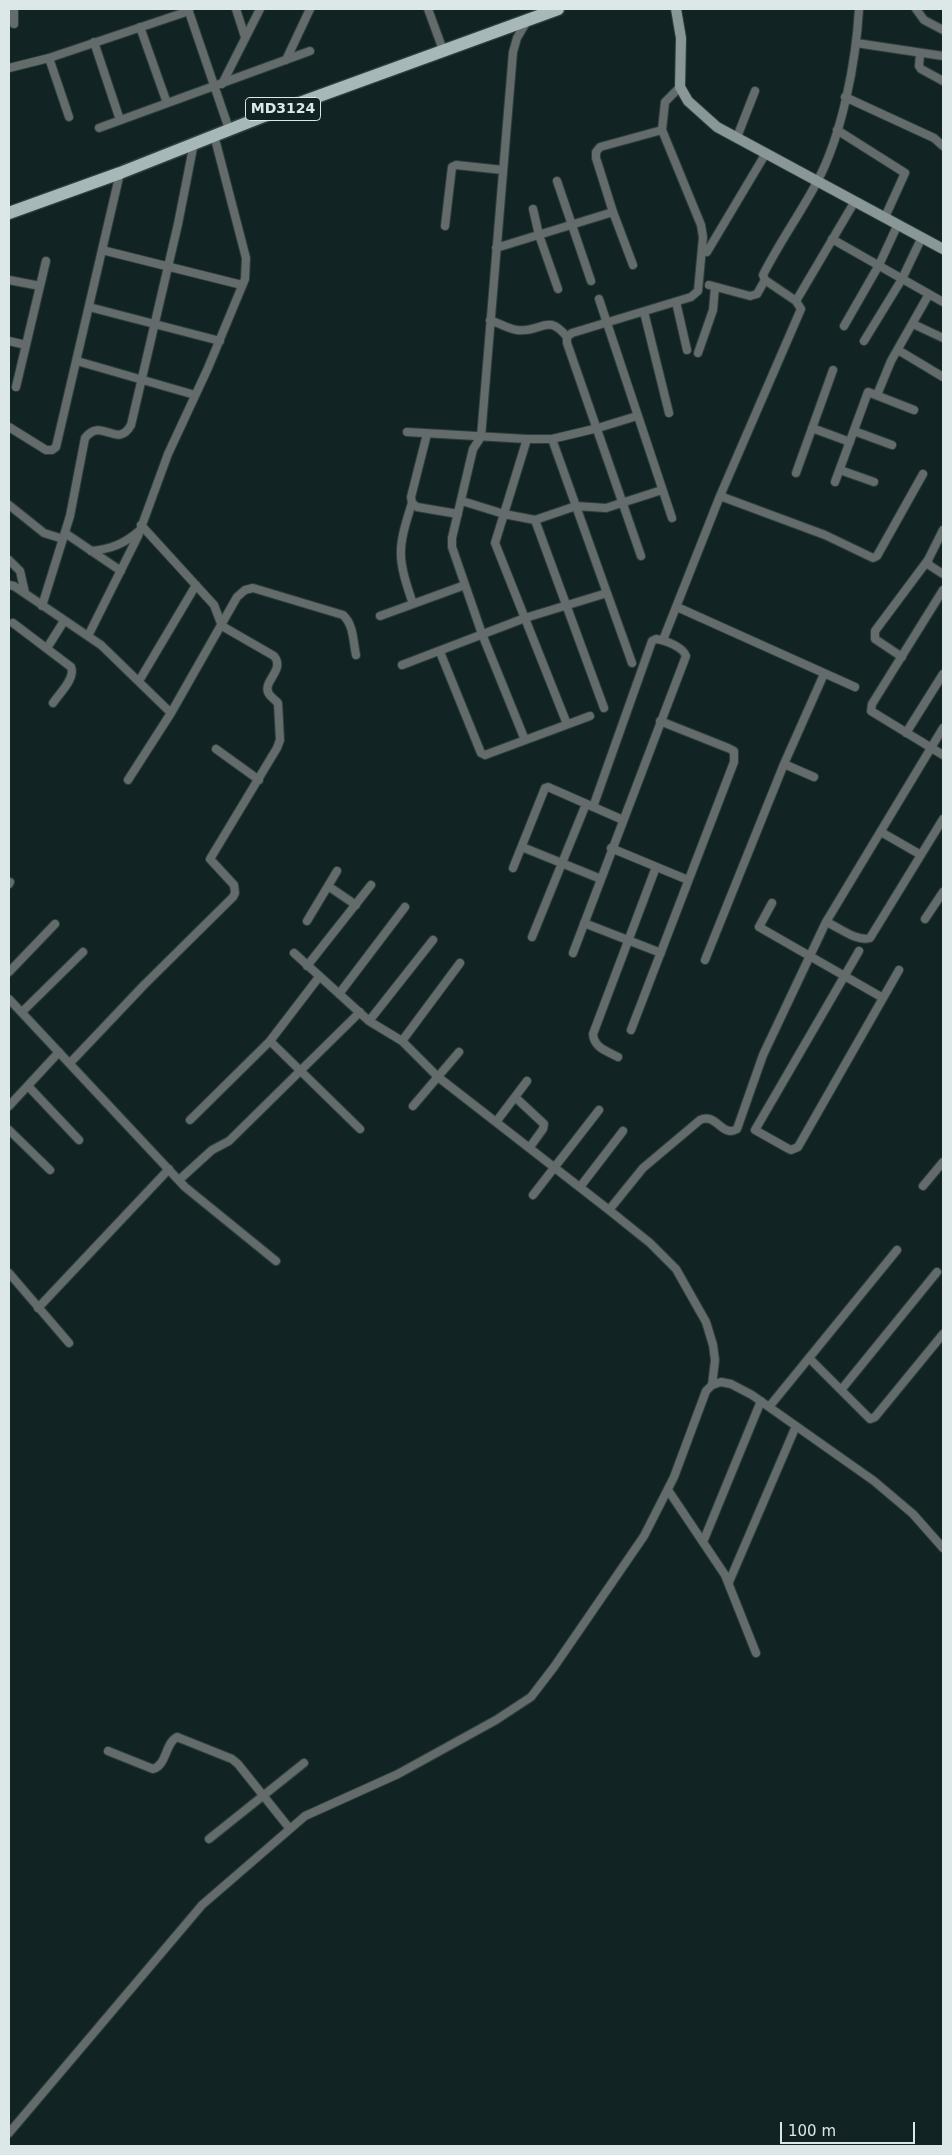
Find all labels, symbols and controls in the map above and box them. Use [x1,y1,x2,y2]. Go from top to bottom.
road number: MD3124 [246,98,320,120]
scale bar [782,2112,917,2144]
text: 100 m [788,2122,836,2140]

